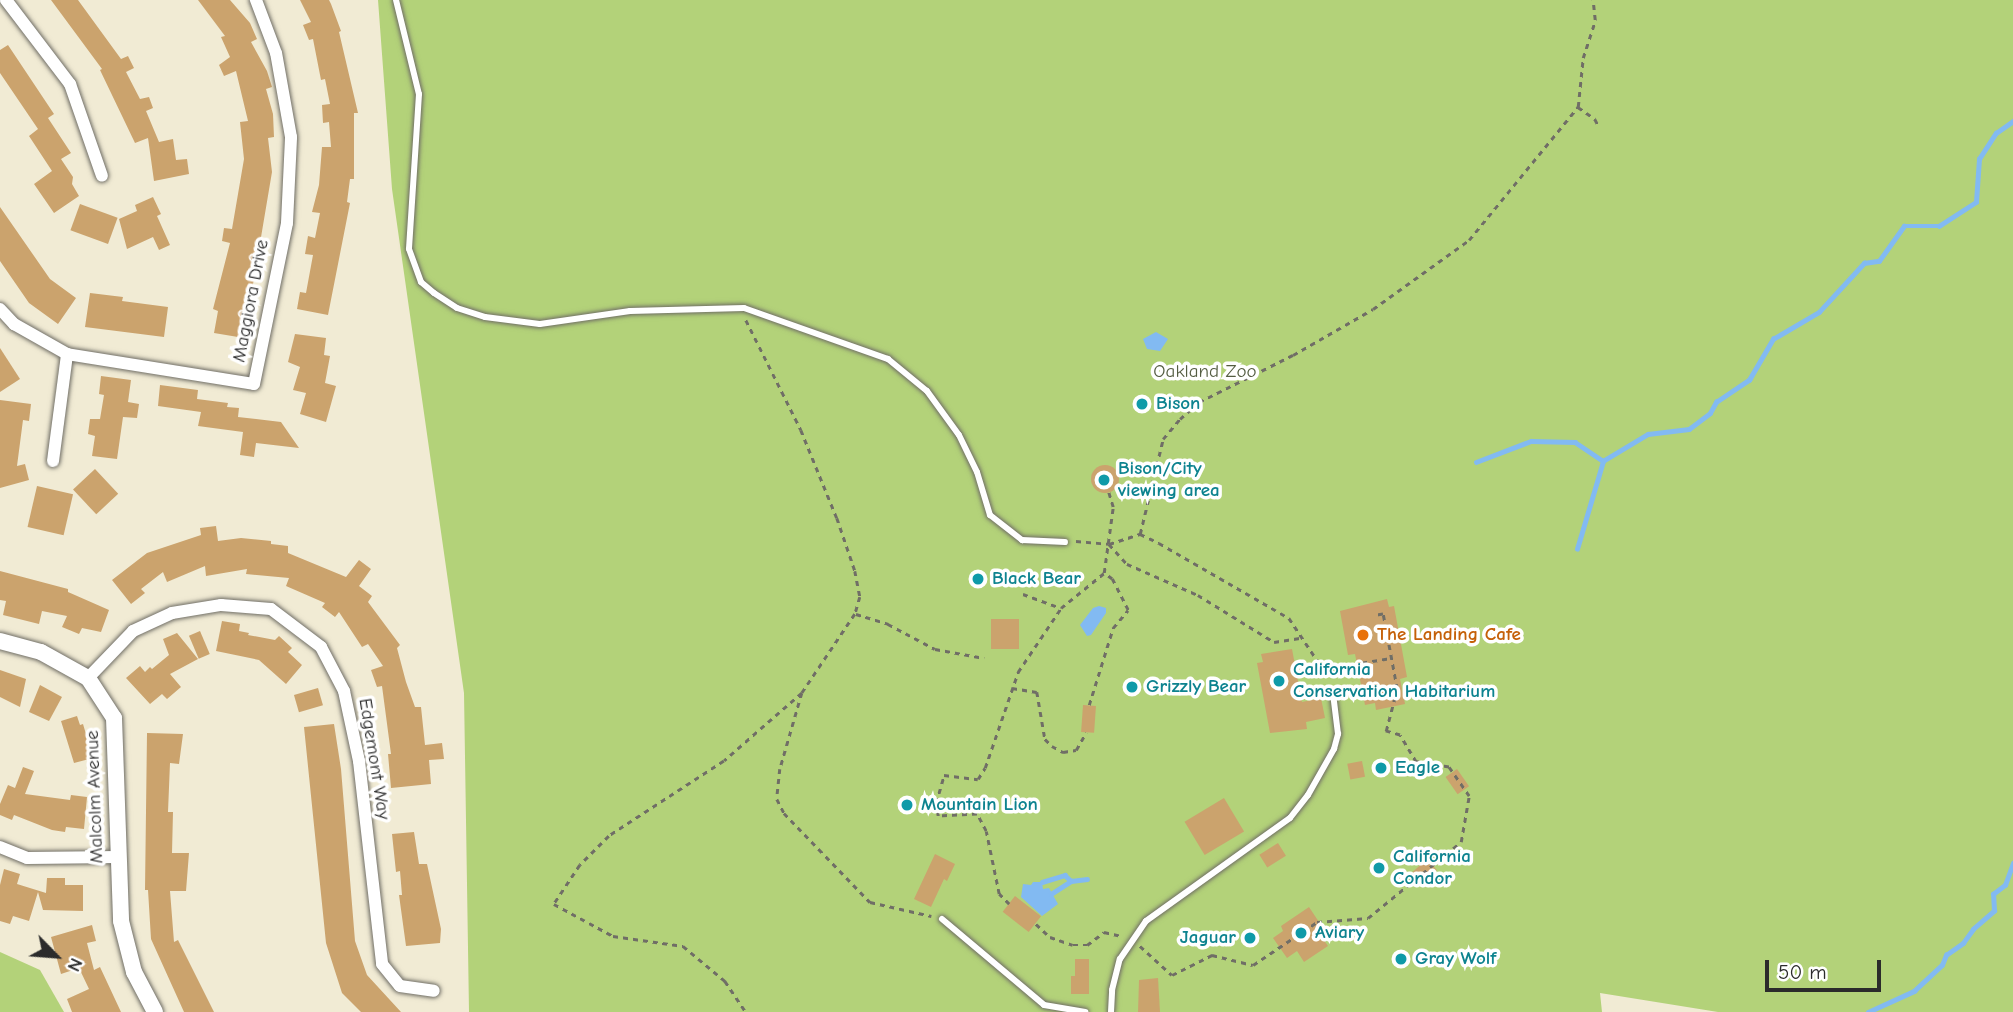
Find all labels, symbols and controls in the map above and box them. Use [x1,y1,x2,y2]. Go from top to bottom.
street label: Maggiora Drive [228,238,274,364]
park label: Oakland Zoo [1153,361,1257,383]
place label: Bison [1156,393,1200,415]
marker: Bison [1134,396,1150,412]
place label: Bison/City viewing area [1118,458,1220,502]
marker: Bison/City viewing area [1096,472,1112,488]
place label: Black Bear [992,568,1081,590]
marker: Black Bear [970,571,986,587]
place label: The Landing Cafe [1377,624,1521,646]
marker: The Landing Cafe [1355,627,1371,643]
place label: California Conservation Habitarium [1293,659,1495,703]
marker: California Conservation Habitarium [1271,673,1287,689]
place label: Grizzly Bear [1146,676,1246,698]
marker: Grizzly Bear [1124,679,1140,695]
street label: Edgemont Way [353,697,395,821]
street label: Malcolm Avenue [81,730,109,864]
place label: Eagle [1395,757,1440,779]
marker: Eagle [1373,760,1389,776]
place label: Mountain Lion [921,794,1038,816]
marker: Mountain Lion [899,797,915,813]
place label: California Condor [1393,846,1471,890]
marker: California Condor [1371,860,1387,876]
north arrow [21,921,91,991]
place label: Aviary [1315,922,1364,944]
marker: Aviary [1293,925,1309,941]
place label: Jaguar [1180,927,1236,949]
marker: Jaguar [1242,930,1258,946]
scale bar [1768,946,1884,990]
place label: Gray Wolf [1415,948,1496,970]
marker: Gray Wolf [1393,951,1409,967]
text: N [62,955,88,975]
text: 50 m [1778,960,1827,984]

